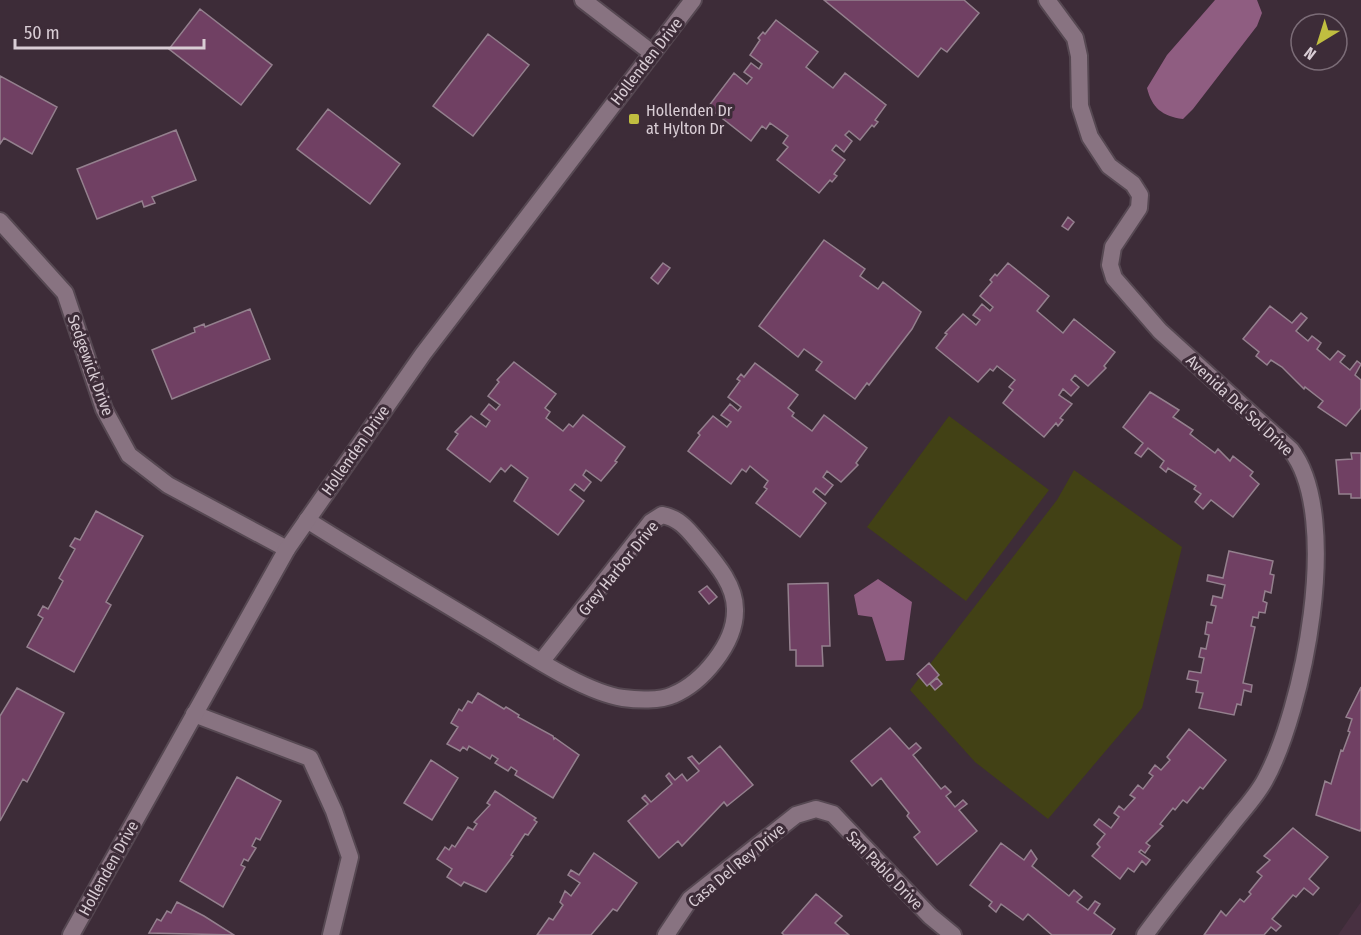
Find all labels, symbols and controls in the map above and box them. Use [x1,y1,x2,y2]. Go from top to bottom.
scale bar [15,12,204,50]
north arrow [1289,12,1349,72]
street label: Hollenden Drive [606,14,686,109]
text: 50 m [24,22,60,44]
text: N [1300,43,1320,64]
place label: Hollenden Dr at Hylton Dr [646,101,733,138]
marker: Hollenden Dr at Hylton Dr [627,112,641,126]
street label: Sedgewick Drive [63,312,118,418]
street label: Avenida Del Sol Drive [1182,351,1297,460]
street label: Hollenden Drive [317,402,393,499]
street label: Grey Harbor Drive [574,517,662,619]
street label: Hollenden Drive [75,817,142,919]
street label: Casa Del Rey Drive [684,819,789,911]
street label: San Pablo Drive [842,827,927,914]

